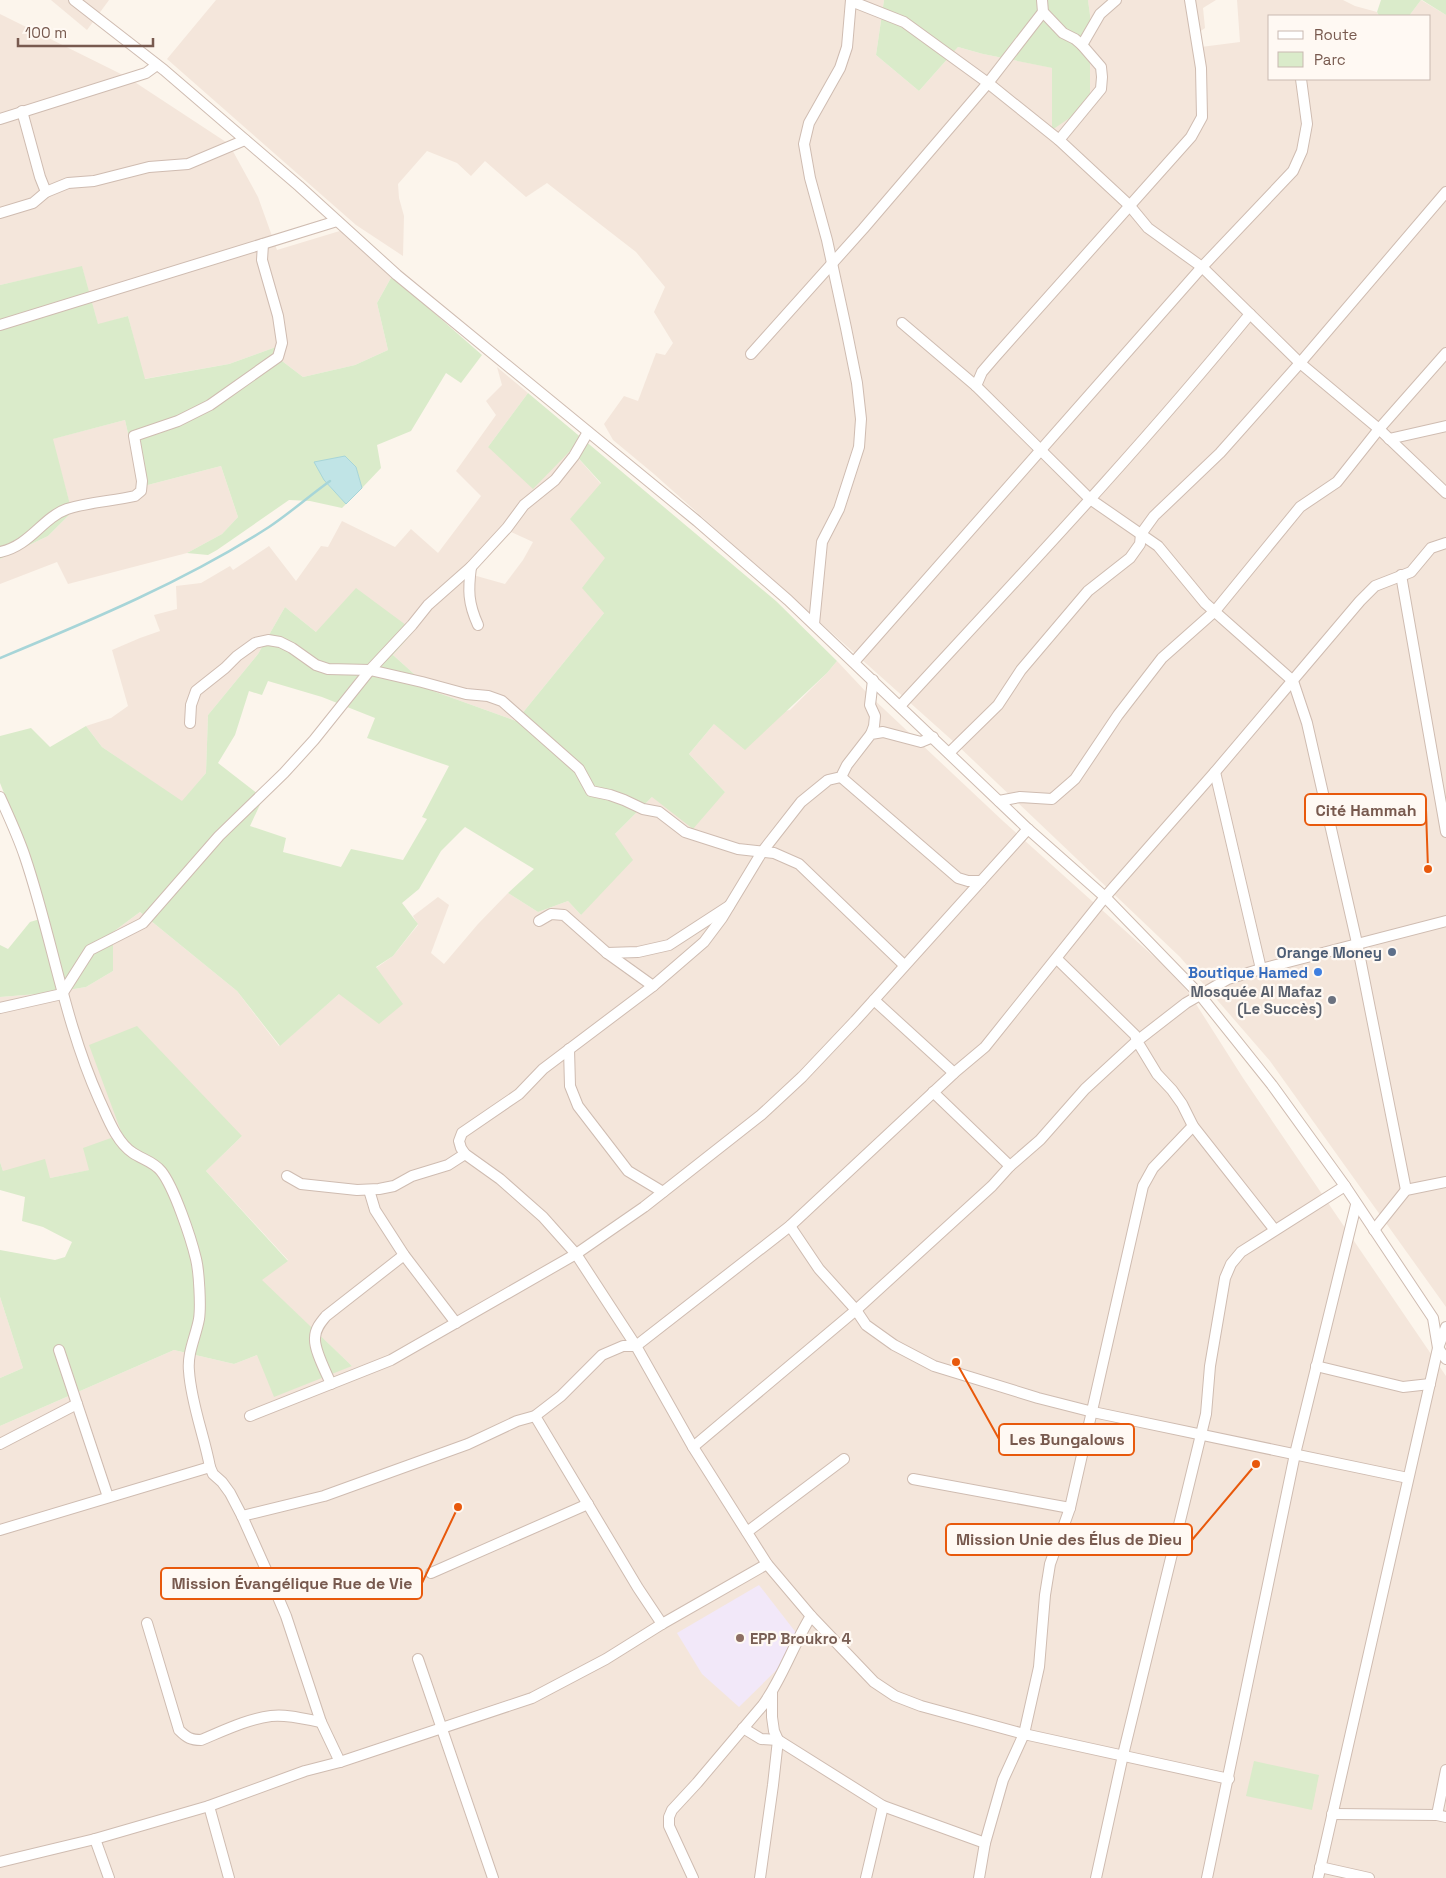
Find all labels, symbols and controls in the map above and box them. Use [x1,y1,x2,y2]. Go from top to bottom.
scale bar [18,15,152,47]
legend [1268,15,1431,80]
text: 100 m [25,23,67,42]
text: Route [1314,25,1358,44]
text: Parc [1314,50,1346,69]
callout: Cité Hammah [1305,794,1426,825]
text: Cité Hammah [1315,800,1417,821]
place label: Orange Money [1277,943,1382,962]
marker: Orange Money [1386,946,1398,958]
place label: Boutique Hamed [1188,963,1308,982]
marker: Boutique Hamed [1312,966,1324,978]
place label: Mosquée Al Mafaz (Le Succès) [1190,982,1322,1018]
marker: Mosquée Al Mafaz (Le Succès) [1326,994,1338,1006]
callout: Les Bungalows [999,1424,1134,1455]
text: Les Bungalows [1009,1429,1125,1450]
callout: Mission Unie des Élus de Dieu [946,1524,1192,1555]
text: Mission Unie des Élus de Dieu [956,1529,1182,1550]
callout: Mission Évangélique Rue de Vie [161,1568,422,1599]
text: Mission Évangélique Rue de Vie [172,1573,412,1594]
place label: EPP Broukro 4 [750,1629,851,1648]
marker: EPP Broukro 4 [734,1632,746,1644]

